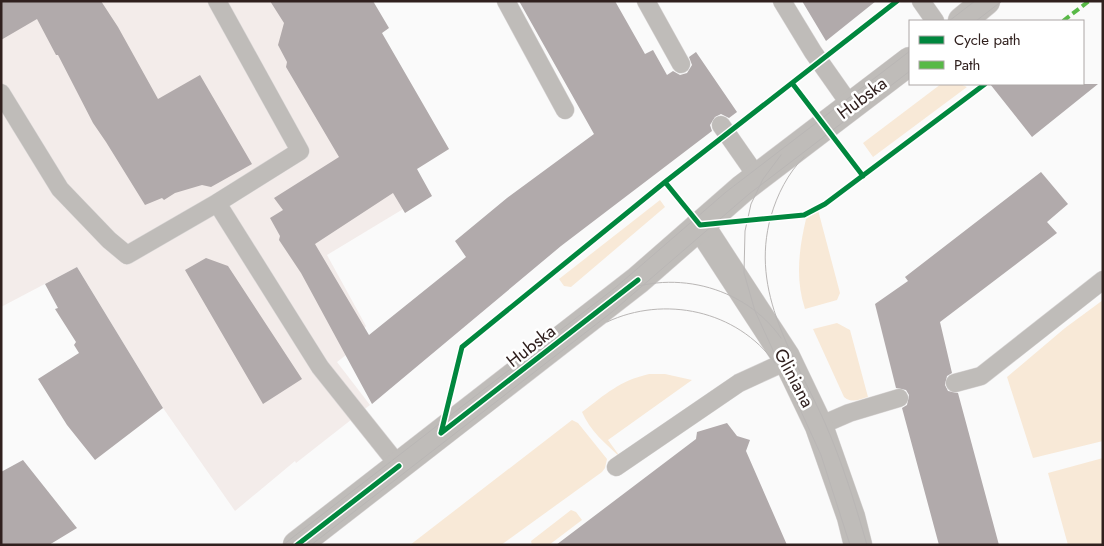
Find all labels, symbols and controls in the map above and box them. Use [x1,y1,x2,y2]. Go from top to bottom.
legend [909,20,1084,85]
text: Cycle path [954,29,1021,51]
text: Path [954,54,980,76]
street label: Hubska [832,71,892,125]
street label: Hubska [501,318,561,374]
street label: Gliniana [768,344,820,412]

